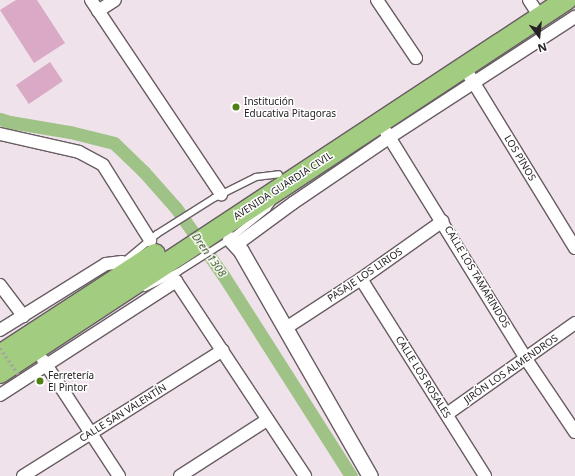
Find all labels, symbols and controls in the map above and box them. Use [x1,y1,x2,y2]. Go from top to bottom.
north arrow [519,16,559,56]
text: N [536,40,549,56]
place label: Institución Educativa Pitagoras [244,95,336,118]
marker: Institución Educativa Pitagoras [231,102,241,112]
street label: LOS PINOS [502,133,538,183]
street label: AVENIDA GUARDIA CIVIL [231,149,335,223]
street label: CALLE LOS TAMARINDOS [442,224,512,330]
water label: Dren 1308 [189,231,229,279]
street label: PASAJE LOS LIRIOS [325,246,405,304]
street label: JIRÓN LOS ALMENDROS [462,332,560,406]
street label: CALLE LOS ROSALES [393,334,453,420]
place label: Ferretería El Pintor [48,369,94,392]
marker: Ferretería El Pintor [35,376,45,386]
street label: CALLE SAN VALENTÍN [77,381,169,445]

